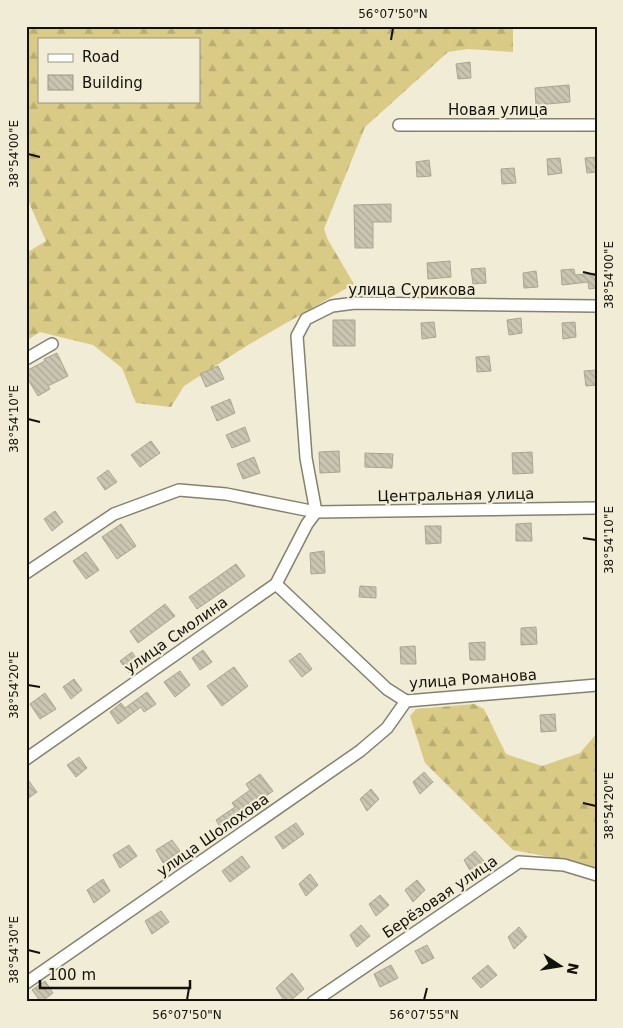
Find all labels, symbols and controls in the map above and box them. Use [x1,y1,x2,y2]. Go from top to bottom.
text: 56°07'50"N [358,7,428,21]
legend [38,38,200,102]
text: Road [82,48,120,66]
text: Building [82,74,143,92]
street label: Новая улица [448,101,548,119]
text: 38°54'00"E [7,120,21,188]
text: 38°54'00"E [602,241,616,309]
street label: улица Сурикова [348,281,476,299]
text: 38°54'10"E [7,385,21,453]
street label: Центральная улица [377,485,535,505]
text: 38°54'10"E [602,506,616,574]
street label: улица Смолина [121,593,231,677]
text: 38°54'20"E [7,651,21,719]
street label: улица Романова [408,666,538,692]
text: 38°54'20"E [602,772,616,840]
street label: улица Шолохова [154,790,272,880]
street label: Берёзовая улица [379,852,501,942]
text: 38°54'30"E [7,916,21,984]
north arrow [536,940,586,990]
scale bar [40,958,190,990]
text: N [564,961,582,976]
text: 100 m [48,966,96,984]
text: 56°07'50"N [152,1008,222,1022]
text: 56°07'55"N [389,1008,459,1022]

